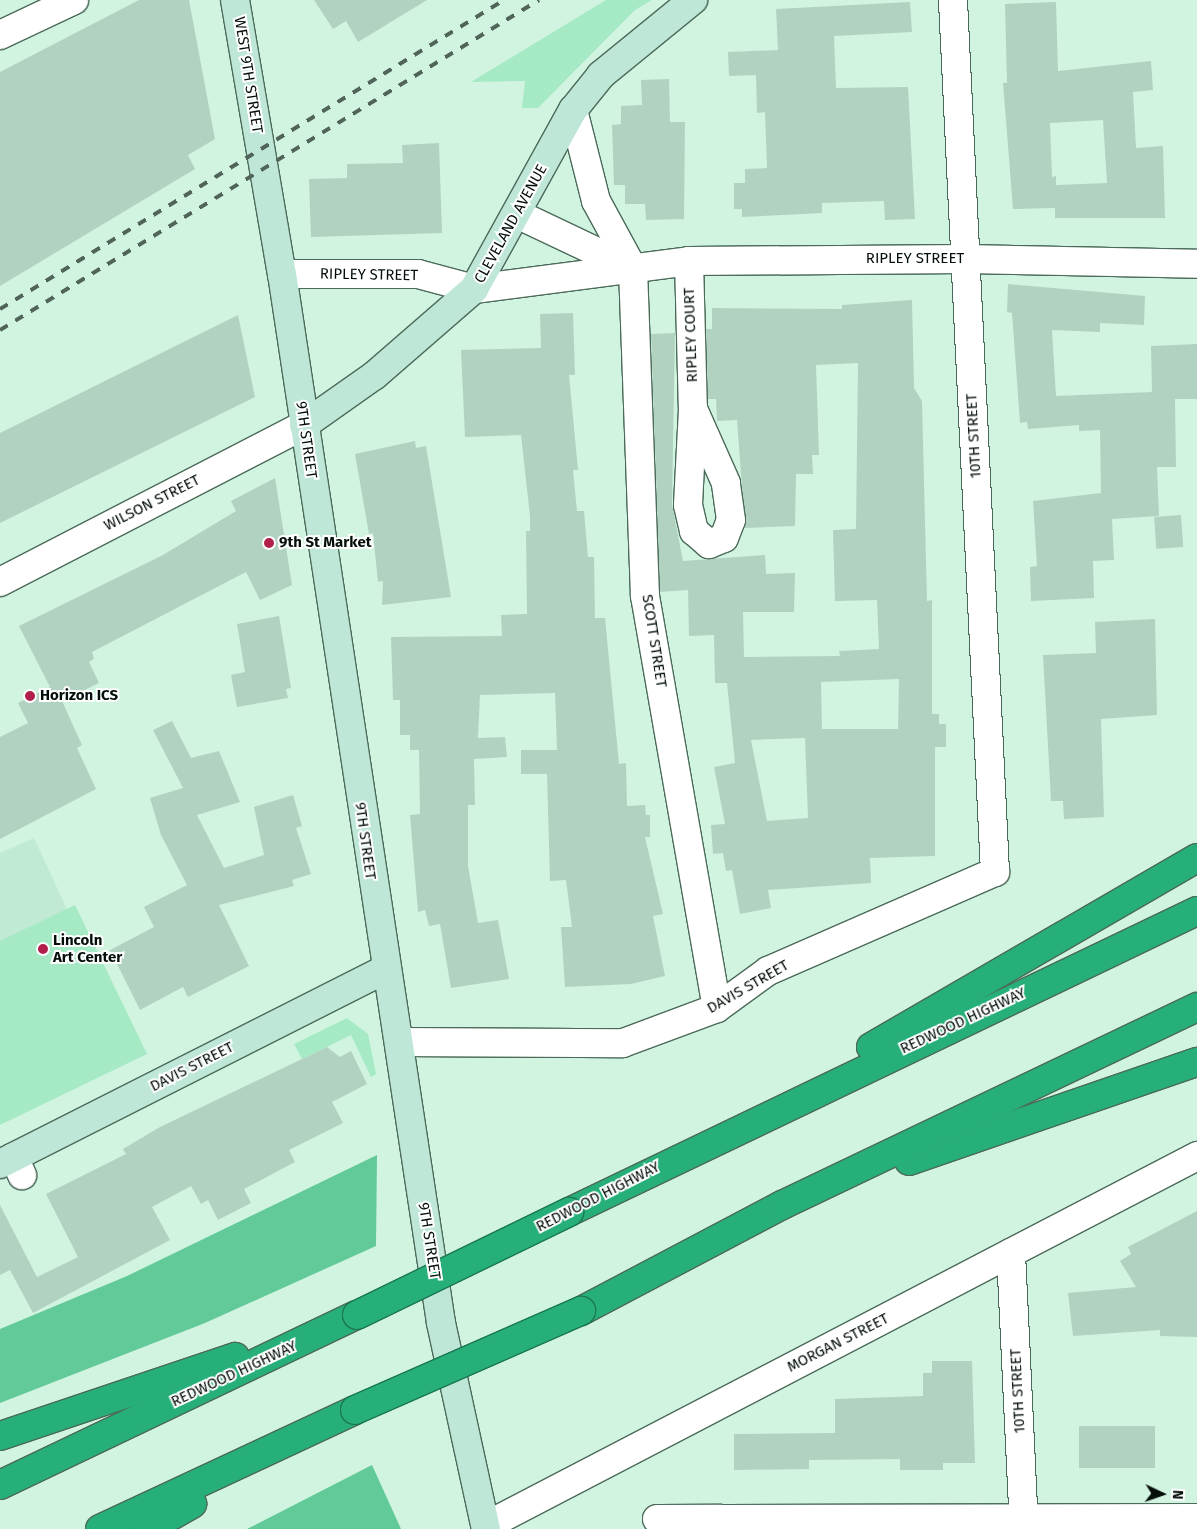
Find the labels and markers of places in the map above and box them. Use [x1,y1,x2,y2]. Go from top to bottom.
place label: 9th St Market [279,534,372,552]
marker: 9th St Market [263,537,275,549]
place label: Horizon ICS [40,687,118,705]
marker: Horizon ICS [24,690,36,702]
place label: Lincoln Art Center [53,931,122,966]
marker: Lincoln Art Center [37,943,49,955]

